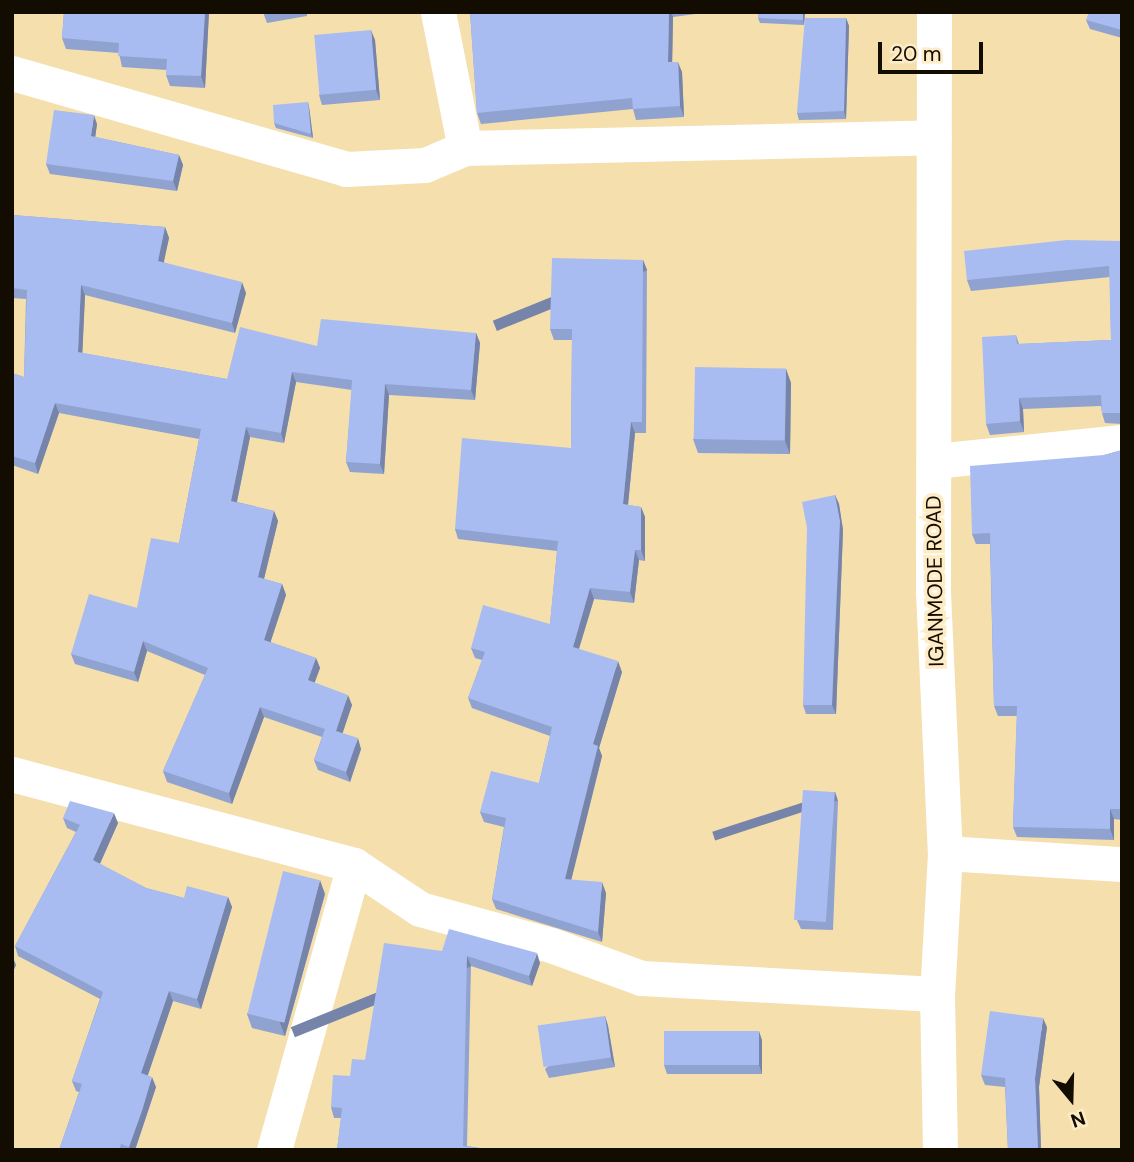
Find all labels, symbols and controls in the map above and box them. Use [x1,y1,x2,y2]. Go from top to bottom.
scale bar [882,28,987,72]
text: 20 m [891,40,942,68]
street label: IGANMODE ROAD [921,495,949,667]
north arrow [1036,1064,1106,1134]
text: N [1067,1105,1089,1133]

